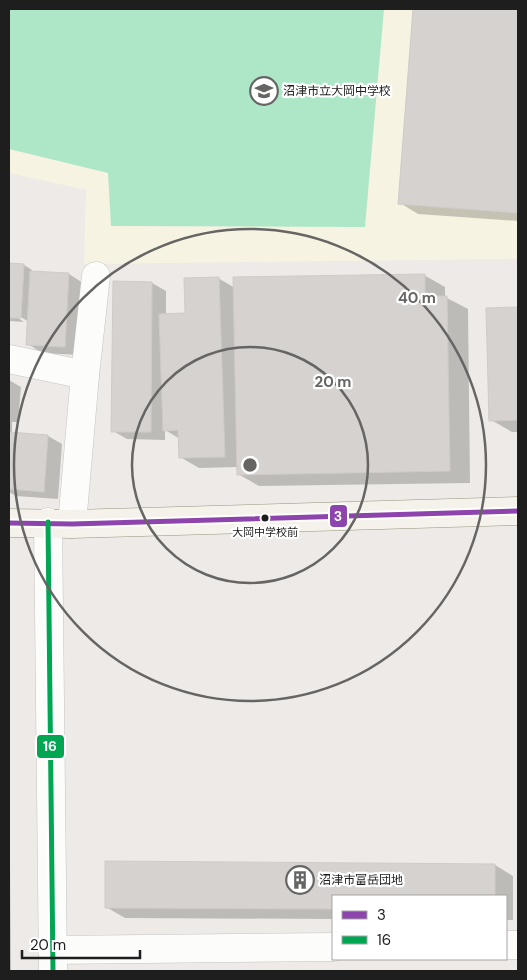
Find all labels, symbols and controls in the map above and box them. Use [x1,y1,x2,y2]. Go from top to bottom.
school or university icon: 沼津市立大岡中学校 [249,76,279,106]
place label: 沼津市立大岡中学校 [283,83,391,99]
text: 40 m [398,288,436,308]
text: 20 m [315,372,351,392]
centre of rings [241,456,259,474]
line badge: 3 [329,504,348,528]
text: 3 [334,507,342,525]
marker: 大岡中学校前 [260,513,270,523]
place label: 大岡中学校前 [232,525,298,539]
line badge: 16 [36,734,65,759]
text: 16 [43,737,57,755]
building icon: 沼津市富岳団地 [285,865,315,895]
place label: 沼津市富岳団地 [319,872,403,888]
legend [332,895,507,960]
text: 3 [377,905,386,925]
scale bar [22,928,140,960]
text: 16 [377,930,391,950]
text: 20 m [30,935,66,955]

